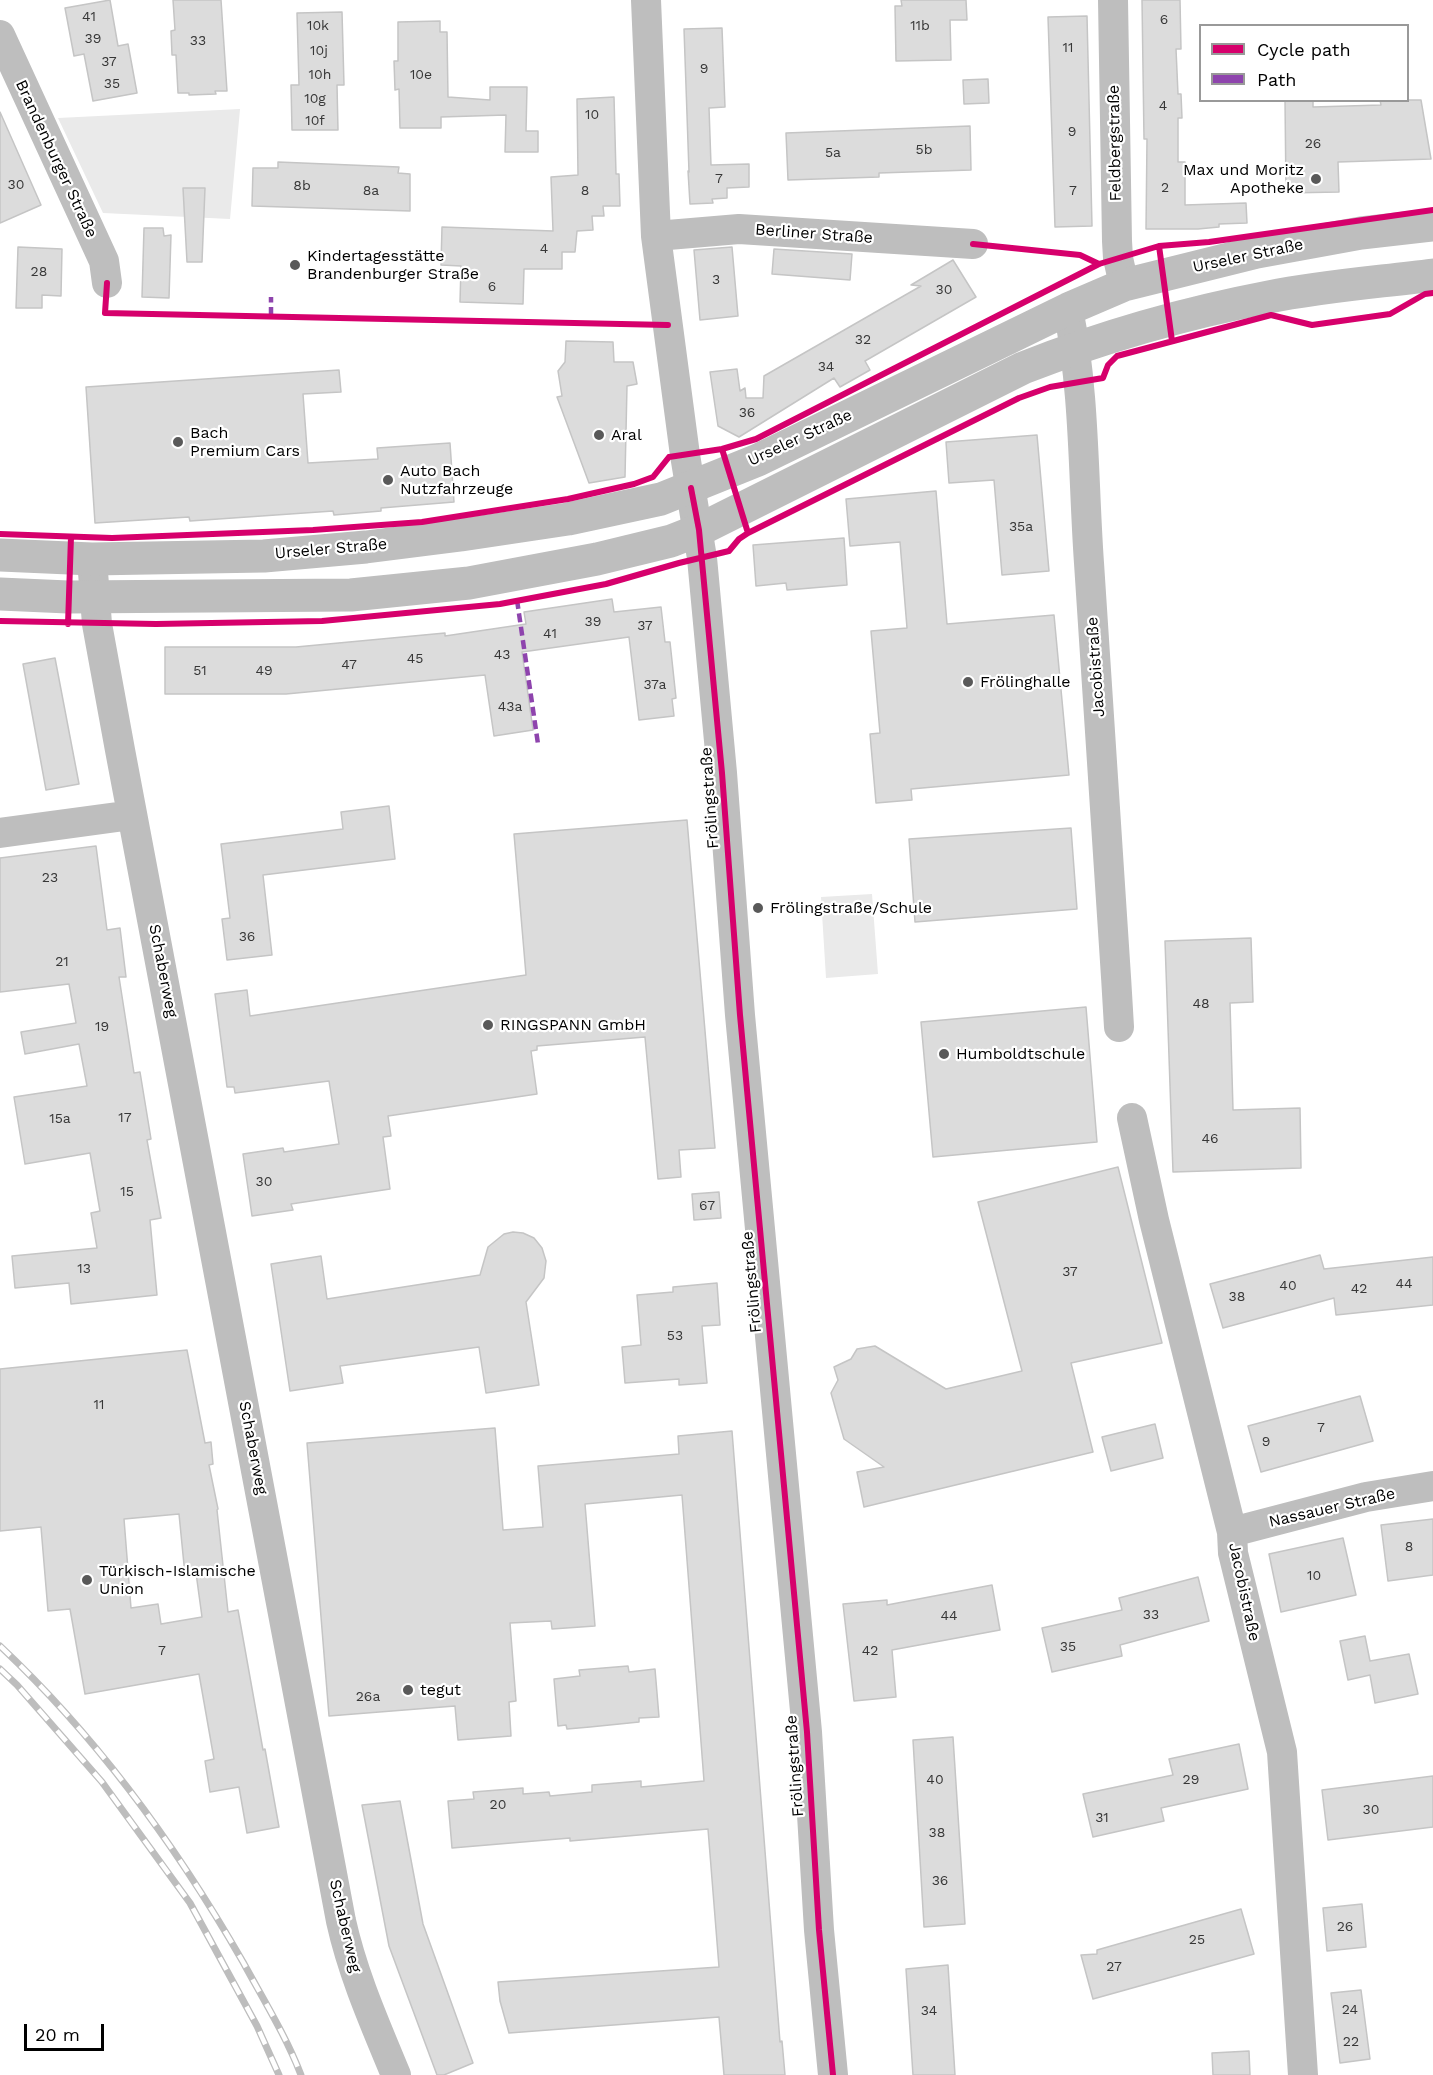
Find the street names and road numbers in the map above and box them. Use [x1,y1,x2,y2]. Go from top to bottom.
street label: Brandenburger Straße [11,77,101,241]
street label: Feldbergstraße [1104,85,1126,201]
street label: Berliner Straße [755,220,873,248]
street label: Urseler Straße [1191,235,1305,277]
street label: Urseler Straße [745,405,855,471]
street label: Urseler Straße [274,535,388,563]
street label: Jacobistraße [1083,616,1109,718]
street label: Frölingstraße [697,746,723,850]
street label: Schaberweg [145,923,181,1019]
street label: Frölingstraße [738,1230,766,1334]
street label: Schaberweg [235,1400,271,1496]
street label: Nassauer Straße [1267,1484,1397,1532]
street label: Jacobistraße [1224,1541,1264,1643]
street label: Frölingstraße [782,1714,808,1818]
street label: Schaberweg [325,1878,365,1974]

